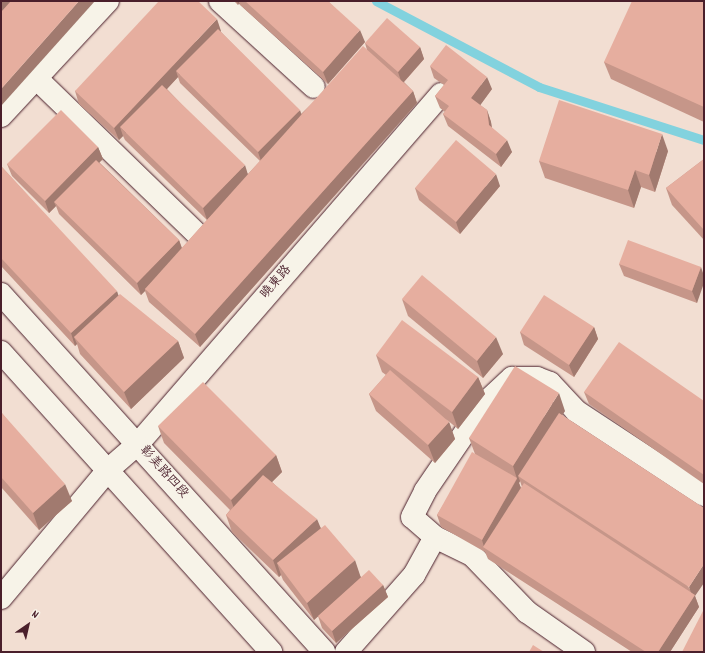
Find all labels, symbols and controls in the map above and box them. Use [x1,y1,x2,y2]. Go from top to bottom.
street label: 曉東路 [258,263,296,303]
street label: 彰美路四段 [135,444,191,502]
north arrow [8,605,48,645]
text: N [28,607,41,623]

